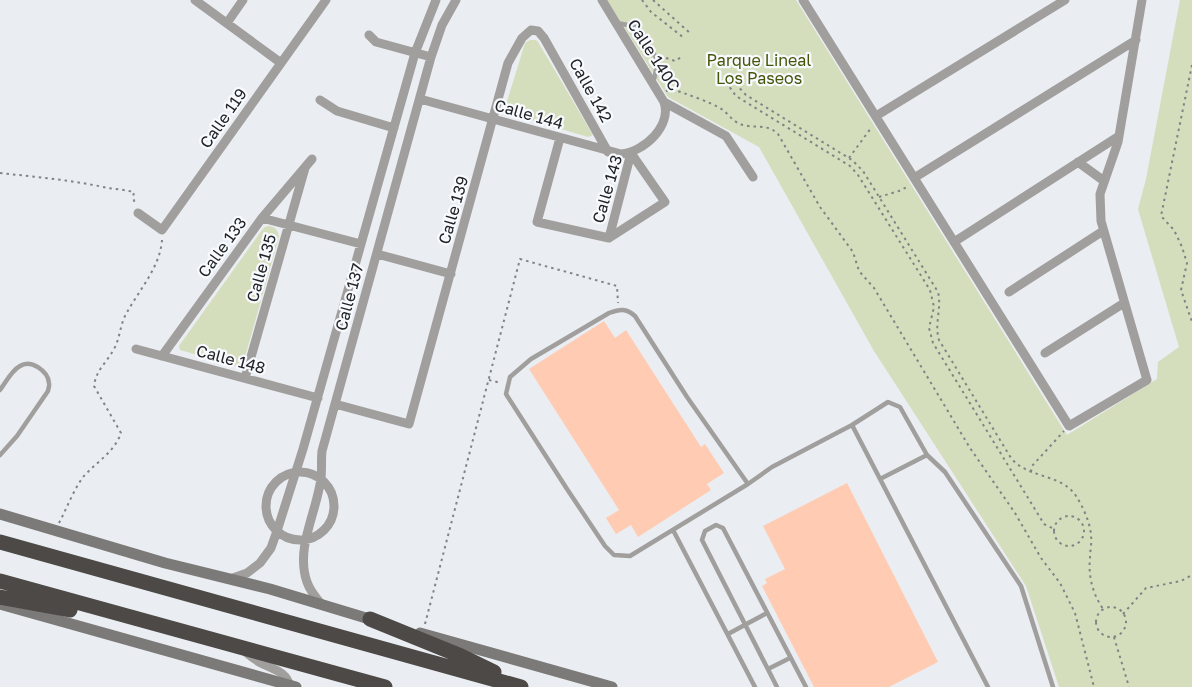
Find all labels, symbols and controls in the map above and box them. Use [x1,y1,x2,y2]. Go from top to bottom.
street label: Calle 140C [623,15,685,95]
park label: Parque Lineal Los Paseos [707,50,811,88]
street label: Calle 142 [565,54,617,126]
street label: Calle 119 [195,84,251,152]
street label: Calle 144 [492,95,566,133]
street label: Calle 143 [588,153,626,225]
street label: Calle 139 [434,174,472,246]
street label: Calle 133 [193,213,251,281]
street label: Calle 135 [242,232,280,304]
street label: Calle 137 [330,261,368,333]
street label: Calle 148 [194,340,268,378]

